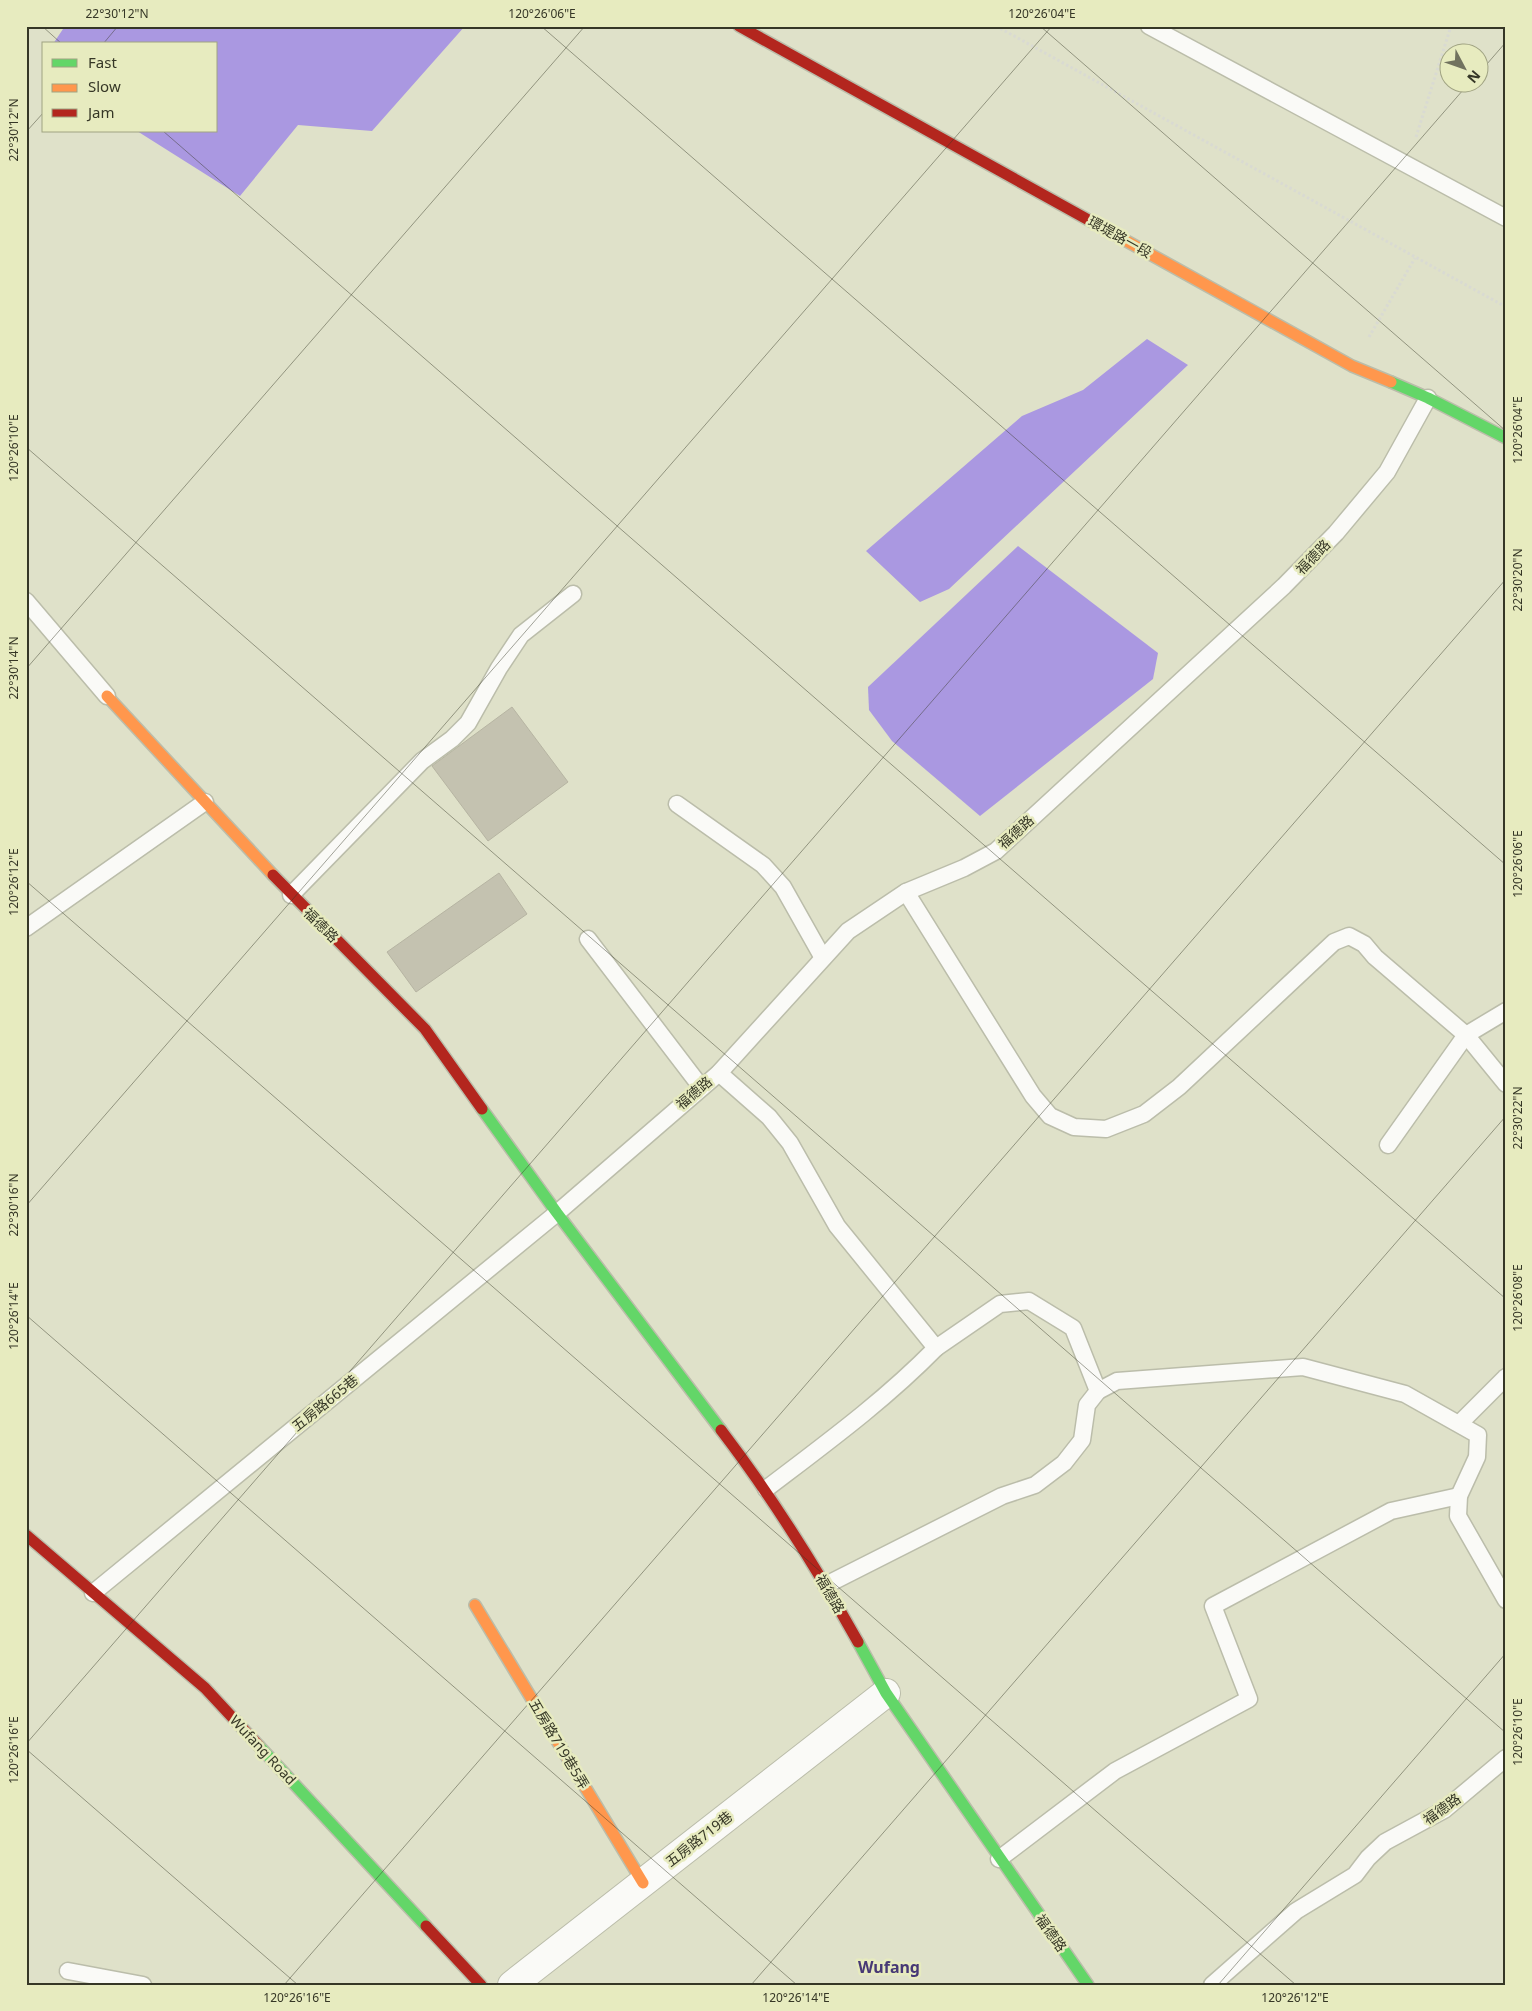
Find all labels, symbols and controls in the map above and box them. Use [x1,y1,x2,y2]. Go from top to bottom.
text: 22°30'12"N [85,5,149,22]
text: 120°26'06"E [508,5,576,22]
text: 120°26'04"E [1008,5,1076,22]
legend [42,42,218,132]
north arrow [1440,42,1490,92]
text: Fast [88,52,117,72]
text: N [1463,66,1485,87]
text: Slow [88,76,121,96]
text: 22°30'12"N [5,98,22,162]
text: Jam [86,102,115,122]
street label: 環堤路一段 [1085,211,1155,262]
text: 120°26'04"E [1509,396,1526,464]
text: 120°26'10"E [5,414,22,482]
street label: 福德路 [1291,535,1334,578]
text: 22°30'20"N [1509,548,1526,612]
text: 22°30'14"N [5,636,22,700]
street label: 福德路 [994,811,1038,853]
text: 120°26'06"E [1509,830,1526,898]
text: 120°26'12"E [5,848,22,916]
street label: 福德路 [300,903,343,946]
street label: 福德路 [671,1072,716,1113]
text: 22°30'22"N [1509,1086,1526,1150]
text: 22°30'16"N [5,1173,22,1237]
text: 120°26'08"E [1509,1264,1526,1332]
text: 120°26'14"E [5,1282,22,1350]
street label: 五房路665巷 [288,1370,362,1435]
street label: 福德路 [812,1571,849,1617]
street label: 五房路719巷5弄 [525,1695,594,1792]
text: 120°26'10"E [1509,1698,1526,1766]
street label: Wufang Road [226,1711,301,1789]
text: 120°26'16"E [5,1716,22,1784]
street label: 福德路 [1419,1789,1464,1828]
street label: 五房路719巷 [661,1806,736,1871]
street label: 福德路 [1032,1910,1071,1955]
district label: Wufang [858,1956,920,1978]
text: 120°26'16"E [263,1989,331,2006]
text: 120°26'14"E [762,1989,830,2006]
text: 120°26'12"E [1261,1989,1329,2006]

